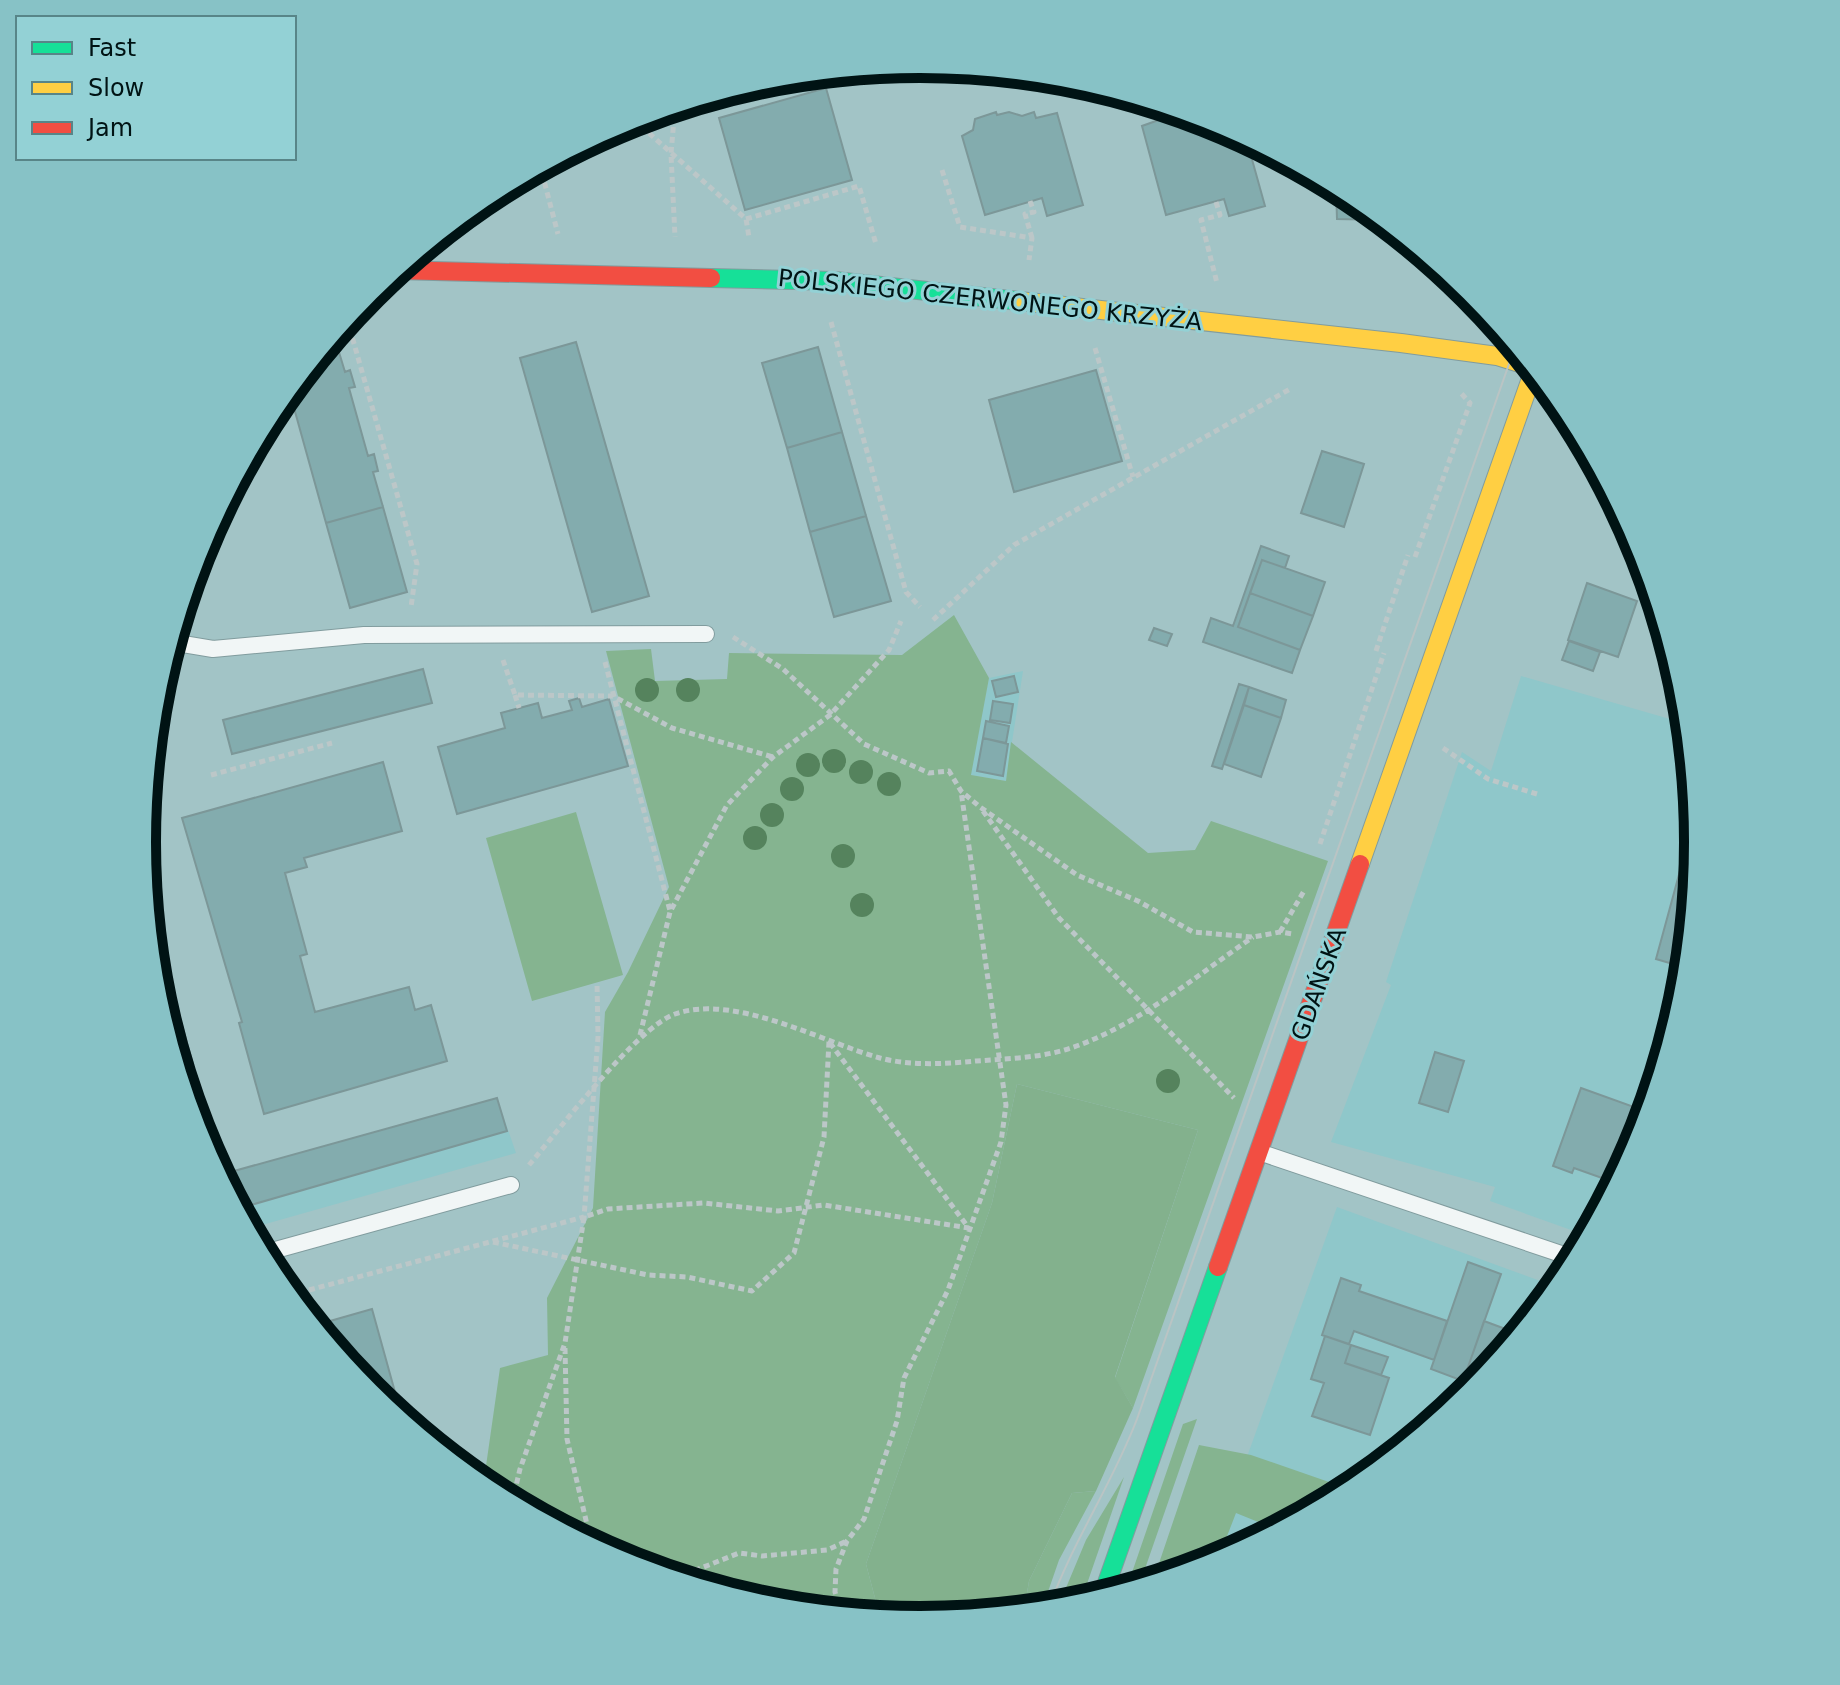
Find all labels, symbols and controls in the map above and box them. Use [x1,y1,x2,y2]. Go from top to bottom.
legend [16,16,296,160]
text: Fast [88,34,136,62]
text: Slow [88,74,144,102]
text: Jam [86,114,133,142]
street label: POLSKIEGO CZERWONEGO KRZYŻA [777,263,1204,336]
street label: GDAŃSKA [1285,923,1353,1044]

